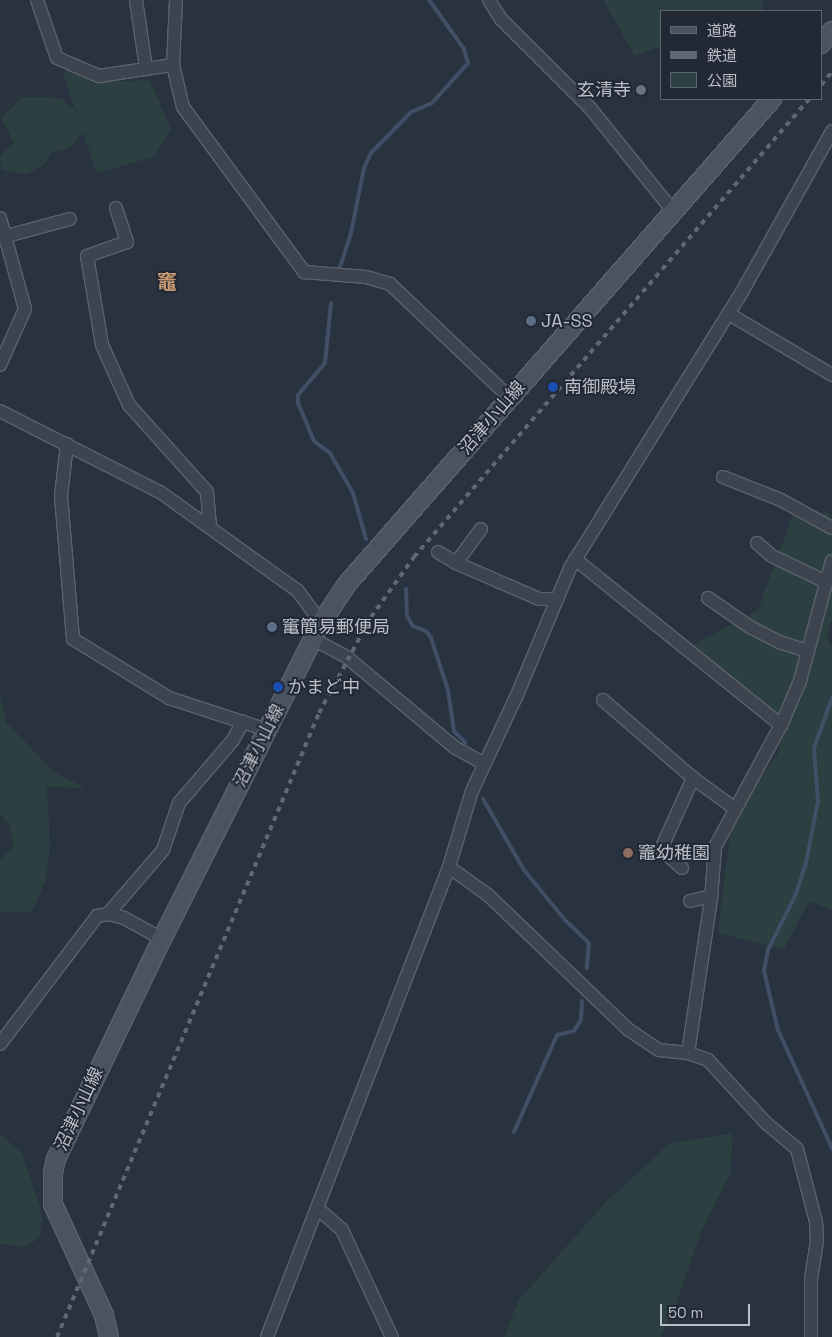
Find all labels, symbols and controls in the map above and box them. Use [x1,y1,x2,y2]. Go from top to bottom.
legend [660,10,822,100]
text: 道路 [707,21,737,40]
text: 鉄道 [707,46,737,65]
text: 公園 [707,71,737,90]
place label: 玄清寺 [577,79,631,101]
marker: 玄清寺 [635,84,647,96]
district label: 竈 [157,270,177,294]
place label: JA-SS [541,310,593,332]
marker: JA-SS [525,315,537,327]
place label: 南御殿場 [564,376,636,398]
street label: 沼津小山線 [454,377,530,459]
marker: 南御殿場 [546,380,560,394]
place label: 竃簡易郵便局 [282,616,390,638]
marker: 竃簡易郵便局 [266,621,278,633]
place label: かまど中 [288,676,360,698]
marker: かまど中 [272,681,284,693]
street label: 沼津小山線 [229,701,289,791]
place label: 竈幼稚園 [638,842,710,864]
marker: 竈幼稚園 [622,847,634,859]
street label: 沼津小山線 [50,1064,108,1154]
scale bar [662,1294,752,1326]
text: 50 m [668,1303,703,1322]

